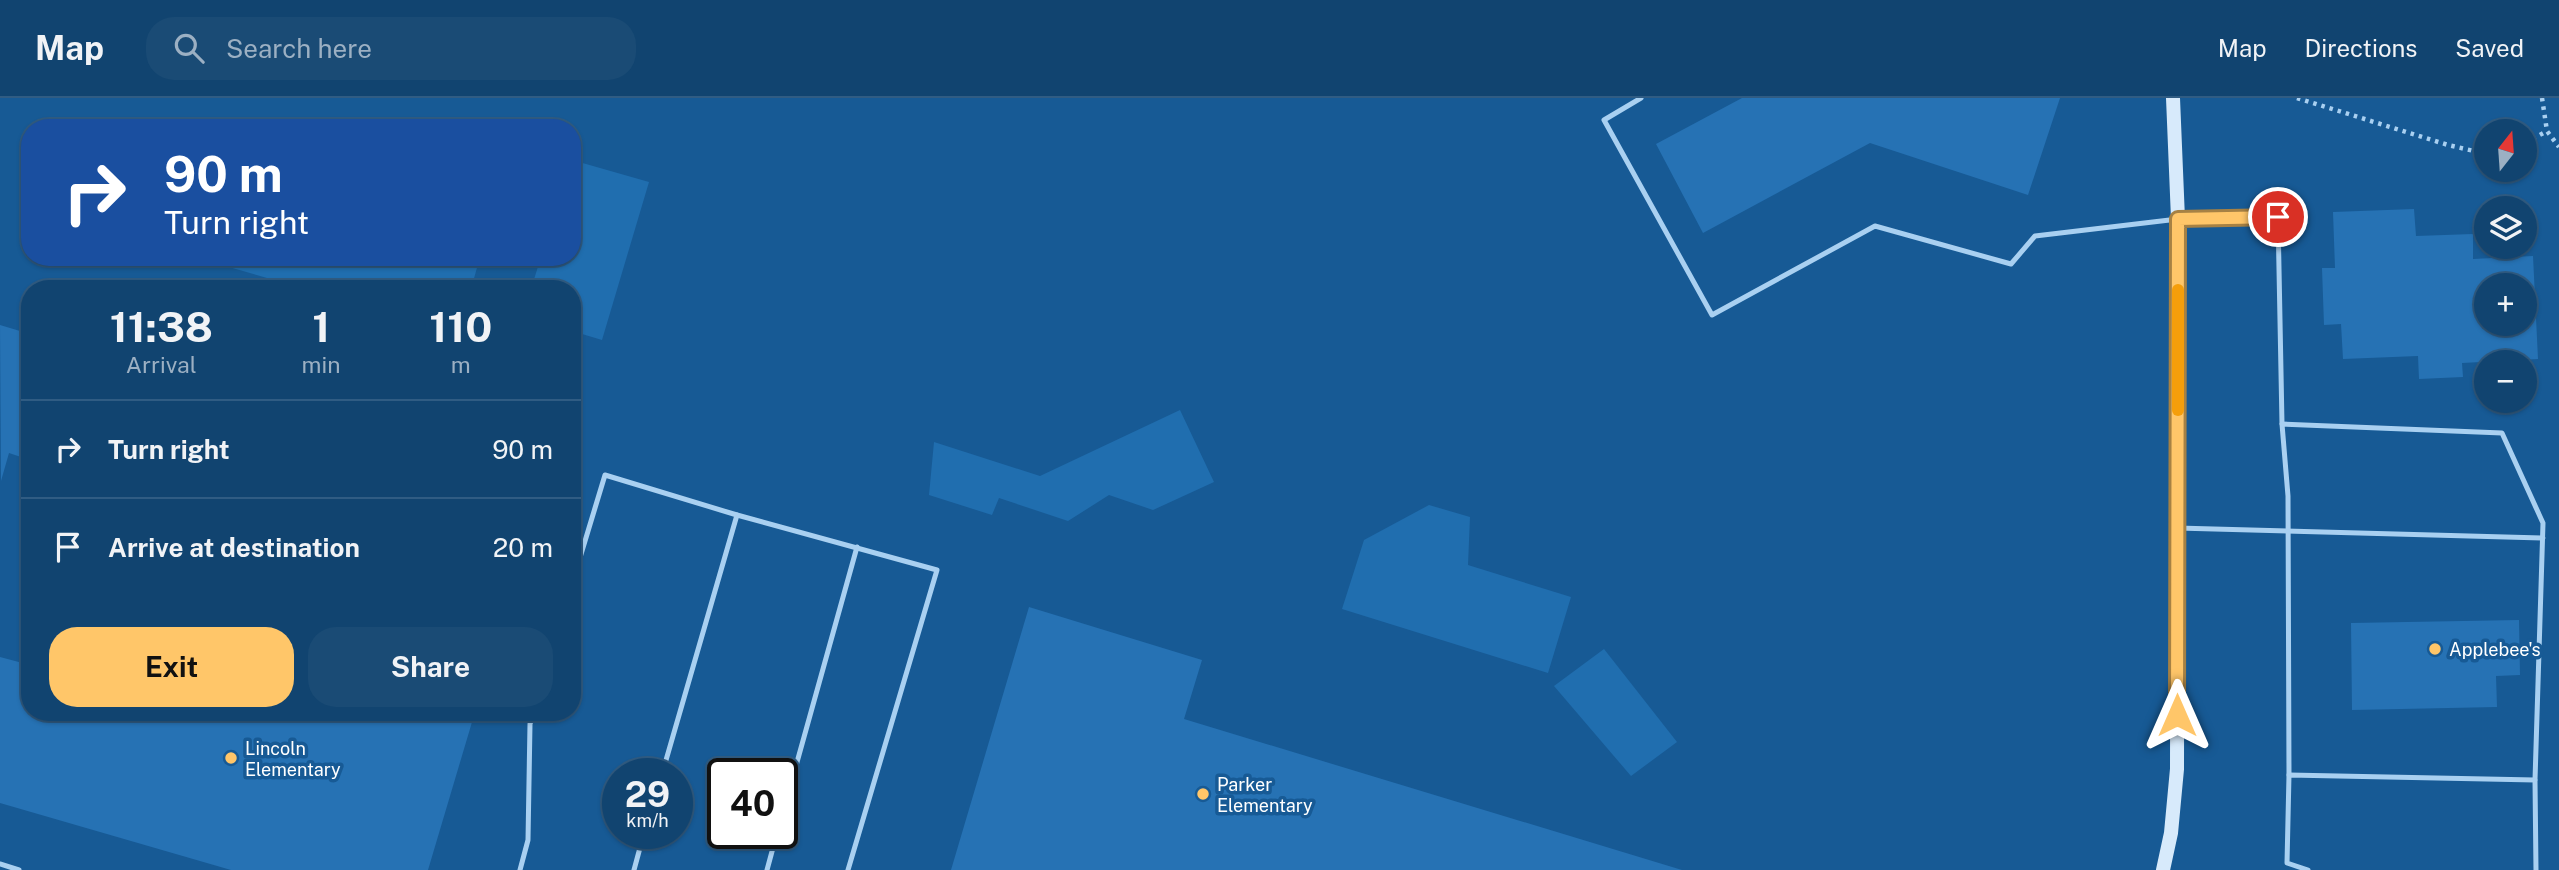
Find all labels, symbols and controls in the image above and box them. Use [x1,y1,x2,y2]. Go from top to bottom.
search box [146,17,636,80]
text: Map [35,29,104,67]
icon: search [170,29,208,67]
text: Search here [226,33,372,64]
text: Map [2218,34,2267,62]
text: Directions [2305,34,2417,62]
text: Saved [2455,34,2524,62]
north arrow [2474,119,2538,182]
map controls [2474,119,2537,413]
text: 90 m [164,145,283,203]
icon: right [49,147,140,238]
pin [2248,187,2308,247]
button: layers [2474,196,2537,259]
icon: arrive [2259,198,2297,236]
text: Turn right [164,204,309,241]
button: + [2474,273,2537,336]
text: 11:38 [110,302,213,351]
text: 1 [312,302,330,351]
text: 110 [429,302,492,351]
button: − [2474,350,2537,413]
text: Arrival [126,351,197,378]
text: min [302,351,341,378]
text: m [451,351,471,378]
icon: right [49,430,87,468]
text: Turn right [108,434,230,465]
text: 90 m [492,434,553,465]
icon: arrive [49,528,87,566]
text: Arrive at destination [108,532,360,563]
text: 20 m [493,532,553,563]
button: Exit [49,627,294,707]
button: Share [308,627,553,707]
place label: Applebee's [2449,639,2541,660]
marker: Applebee's [2427,641,2443,657]
position arrow [2140,678,2214,752]
place label: Lincoln Elementary [245,738,341,780]
marker: Lincoln Elementary [223,750,239,766]
speed limit sign: 40 [707,758,798,849]
text: 29 [625,774,670,815]
place label: Parker Elementary [1217,774,1313,816]
marker: Parker Elementary [1195,786,1211,802]
text: km/h [626,810,669,831]

